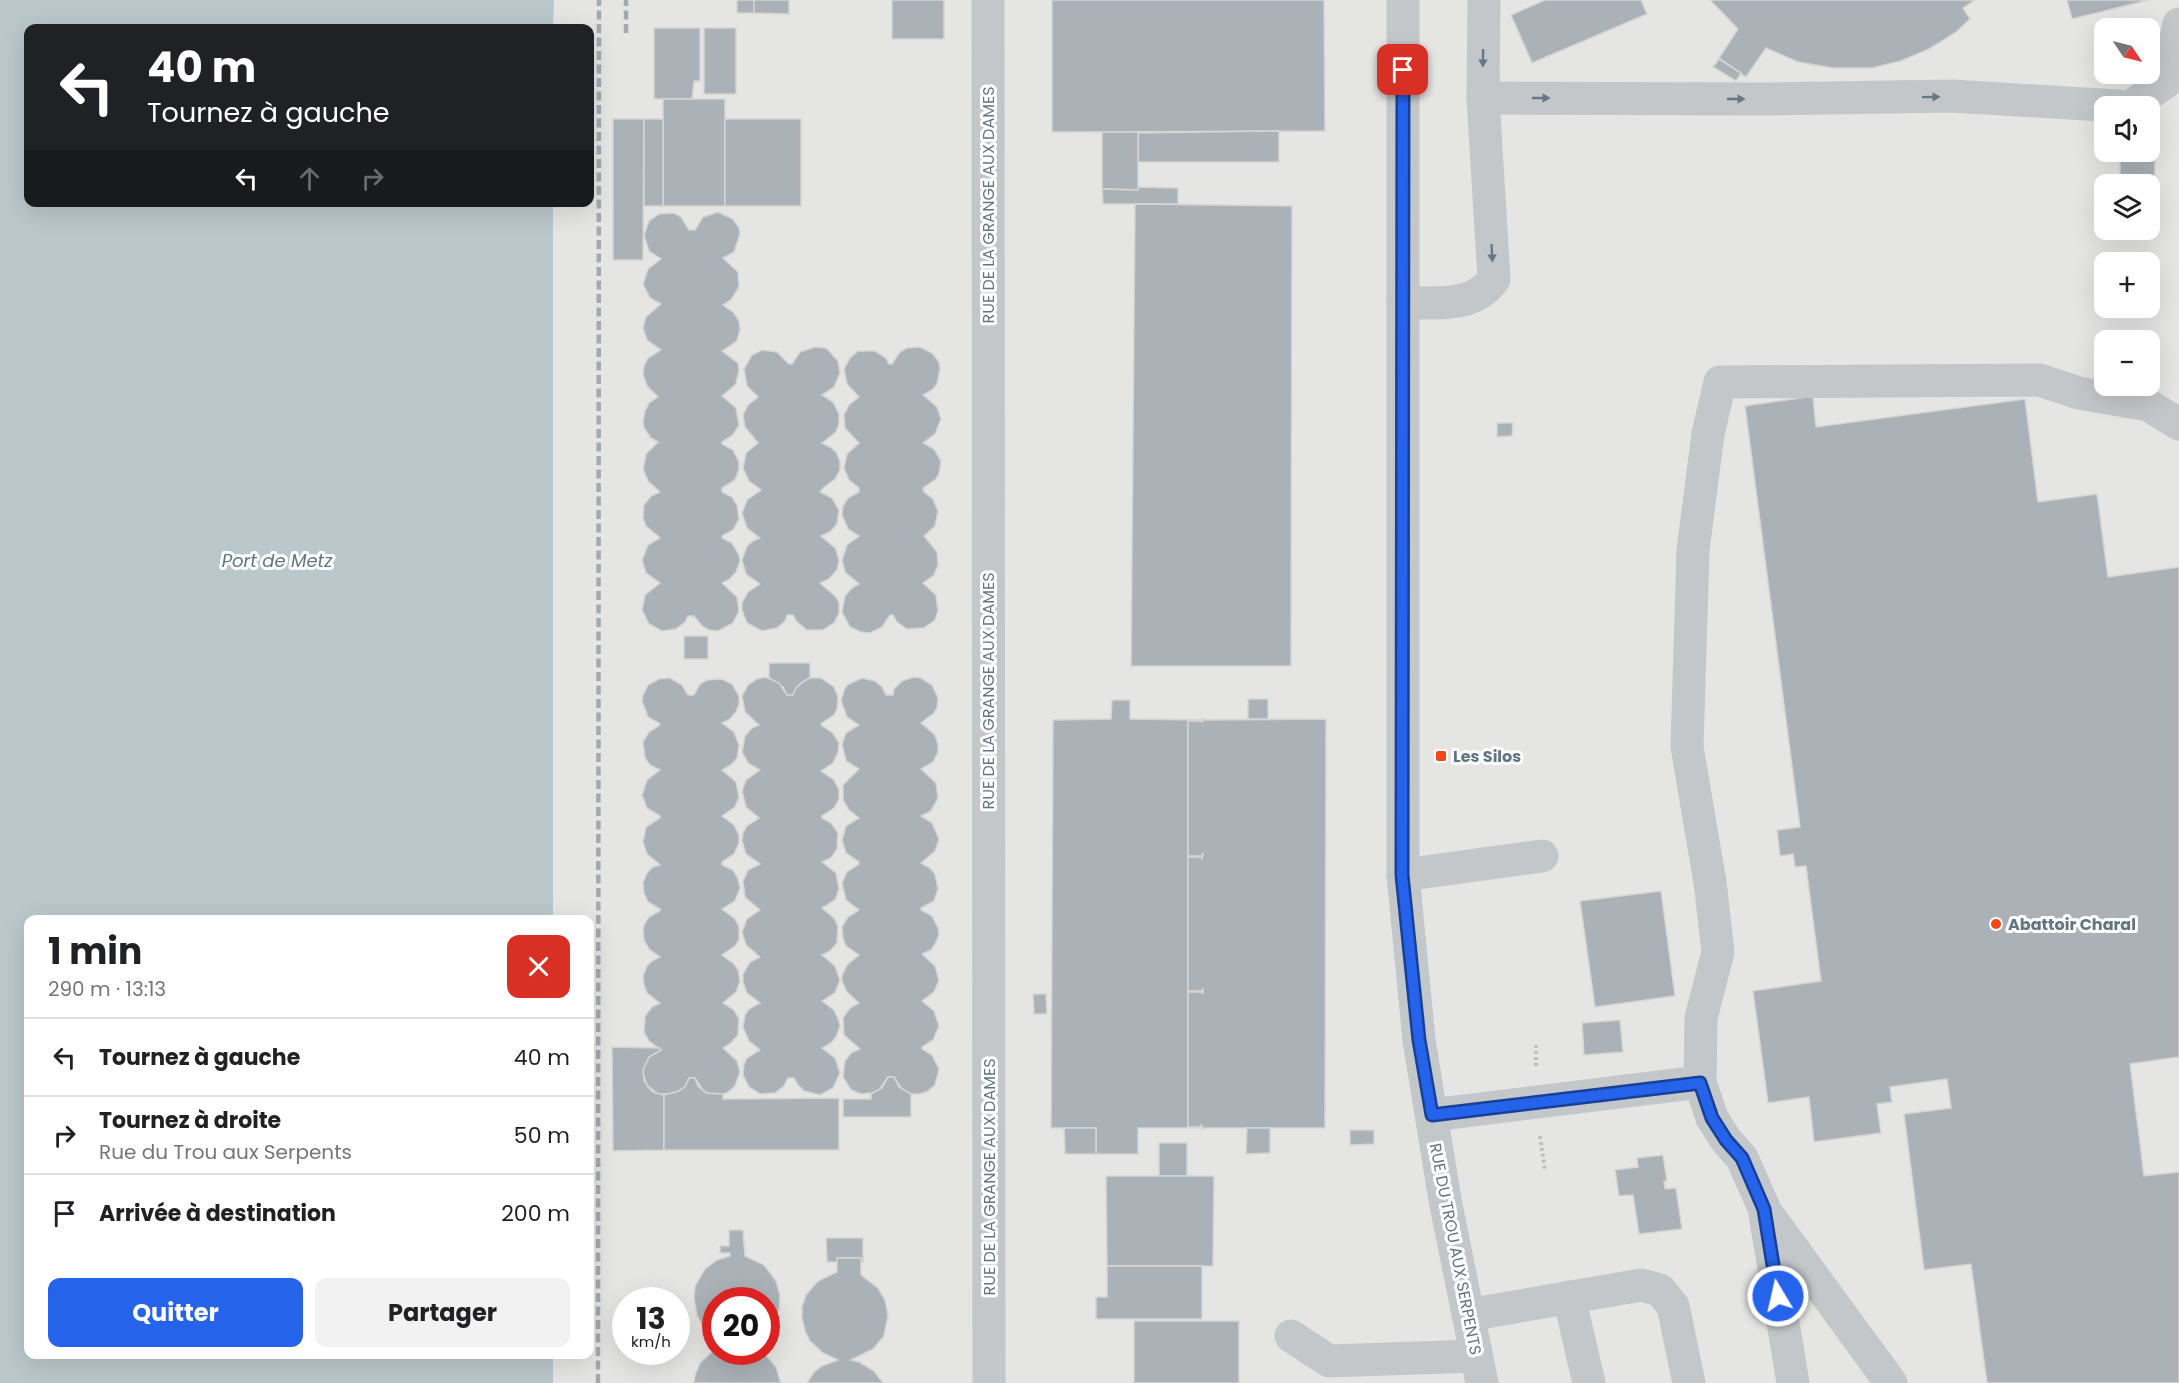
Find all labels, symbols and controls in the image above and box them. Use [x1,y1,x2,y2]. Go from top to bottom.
north arrow [2094,18,2160,84]
map controls [2094,18,2160,396]
text: 40 m [147,38,256,97]
pin [1377,44,1428,95]
icon: left [48,48,126,126]
one-way arrow [1478,49,1488,68]
icon: arrive [1386,53,1419,86]
street label: RUE DE LA GRANGE AUX DAMES [977,86,1000,324]
one-way arrow [1922,92,1941,102]
one-way arrow [1532,93,1551,103]
text: Tournez à gauche [147,94,389,131]
one-way arrow [1727,94,1746,104]
button: sound [2094,96,2160,162]
icon: left [230,162,263,195]
icon: ahead [293,162,326,195]
icon: right [356,162,389,195]
button: layers [2094,174,2160,240]
one-way arrow [1487,244,1497,263]
button: + [2094,252,2160,318]
button: − [2094,330,2160,396]
water label: Port de Metz [222,548,333,573]
street label: RUE DE LA GRANGE AUX DAMES [977,572,1000,810]
place label: Les Silos [1453,745,1521,768]
marker: Les Silos [1434,749,1448,763]
place label: Abattoir Charal [2008,913,2136,936]
marker: Abattoir Charal [1989,917,2003,931]
text: 1 min [48,926,142,977]
button: close [507,935,570,998]
text: 290 m · 13:13 [48,975,166,1003]
icon: left [48,1041,81,1074]
text: Tournez à gauche [99,1042,300,1073]
text: 40 m [514,1042,570,1073]
street label: RUE DE LA GRANGE AUX DAMES [978,1058,1001,1296]
text: Tournez à droite [99,1105,281,1136]
icon: right [48,1119,81,1152]
text: 50 m [514,1120,570,1151]
text: Rue du Trou aux Serpents [99,1138,352,1166]
street label: RUE DU TROU AUX SERPENTS [1424,1141,1487,1357]
icon: arrive [48,1197,81,1230]
text: Arrivée à destination [99,1198,336,1229]
text: 200 m [501,1198,570,1229]
position arrow [1746,1264,1810,1328]
button: Quitter [48,1278,303,1347]
button: Partager [315,1278,570,1347]
speed limit sign: 20 [702,1287,780,1365]
text: 13 [636,1297,666,1340]
text: km/h [631,1331,671,1352]

